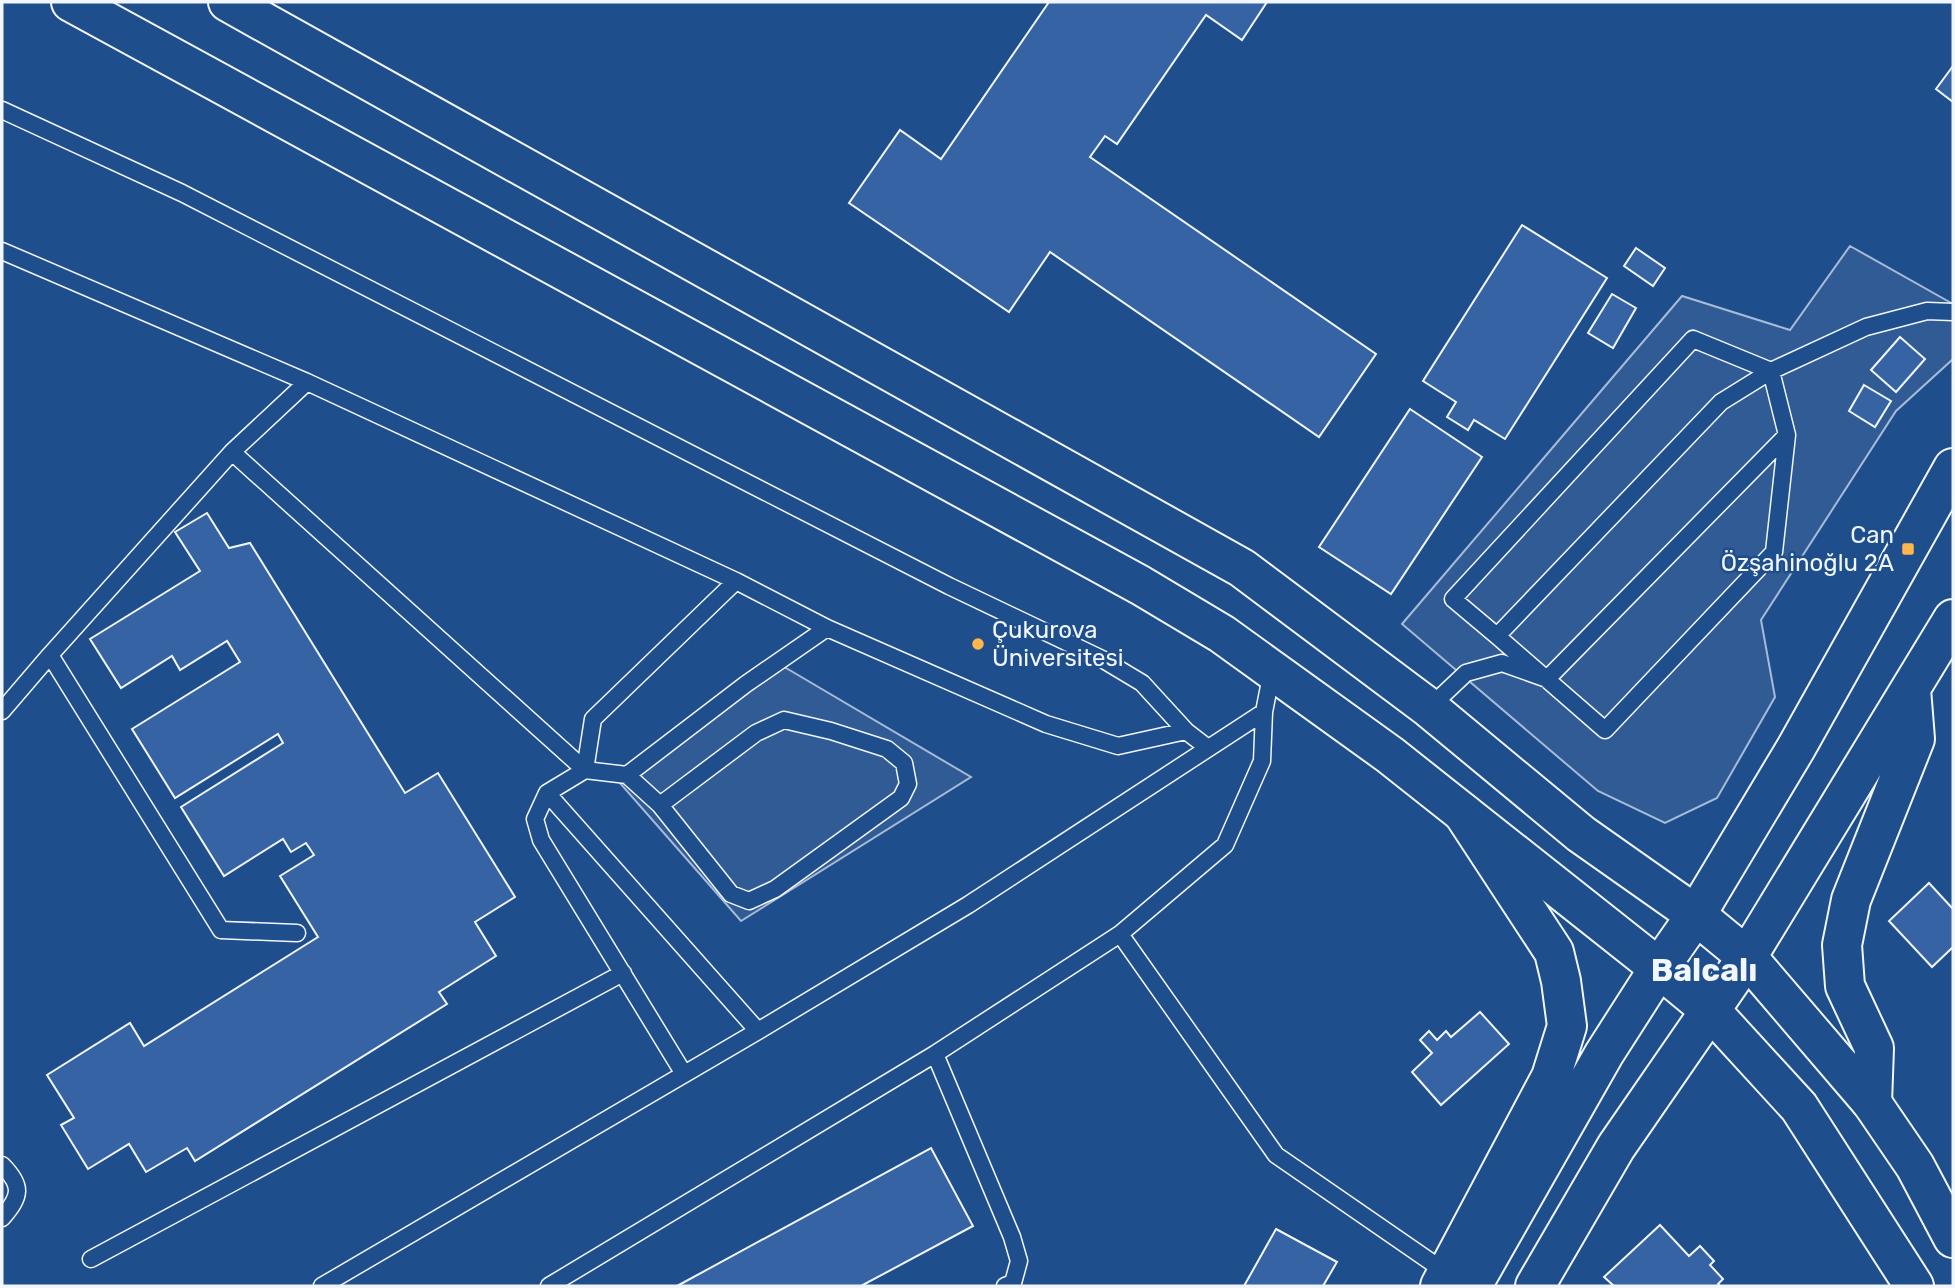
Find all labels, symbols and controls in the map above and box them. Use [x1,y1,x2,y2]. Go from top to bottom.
place label: Can Özşahi̇noğlu 2A [1721,521,1894,577]
marker: Can Özşahi̇noğlu 2A [1900,541,1916,557]
place label: Çukurova Üniversitesi [992,616,1124,672]
marker: Çukurova Üniversitesi [970,636,986,652]
district label: Balcalı [1651,951,1757,989]

